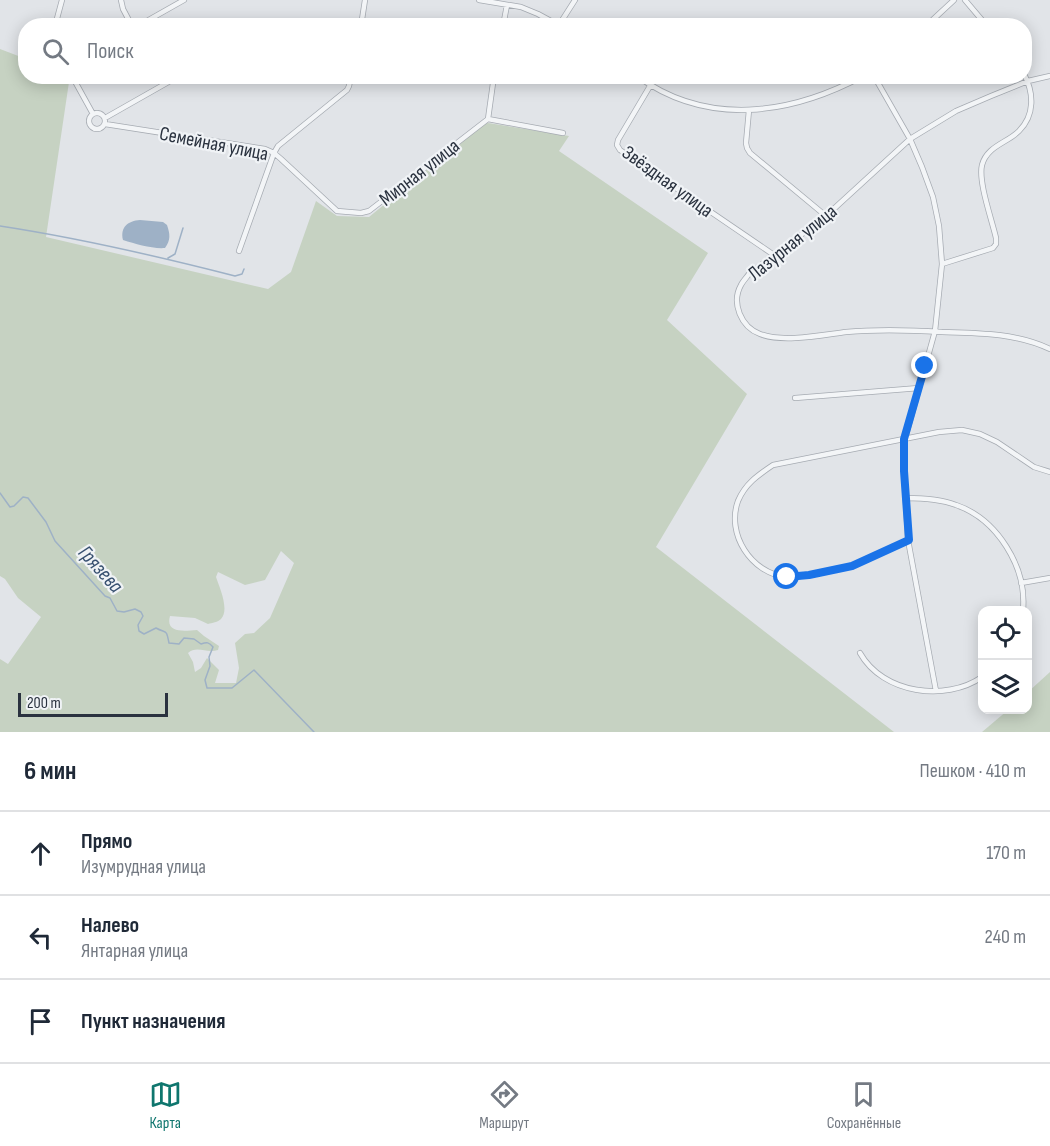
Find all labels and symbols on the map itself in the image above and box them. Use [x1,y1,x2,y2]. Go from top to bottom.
street label: Семейная улица [157,122,270,166]
street label: Мирная улица [375,134,465,212]
street label: Звёздная улица [617,141,718,223]
street label: Лазурная улица [743,200,842,286]
route end [911,352,937,378]
water label: Грязева [73,540,129,599]
route start [773,563,799,589]
scale bar [18,690,168,718]

